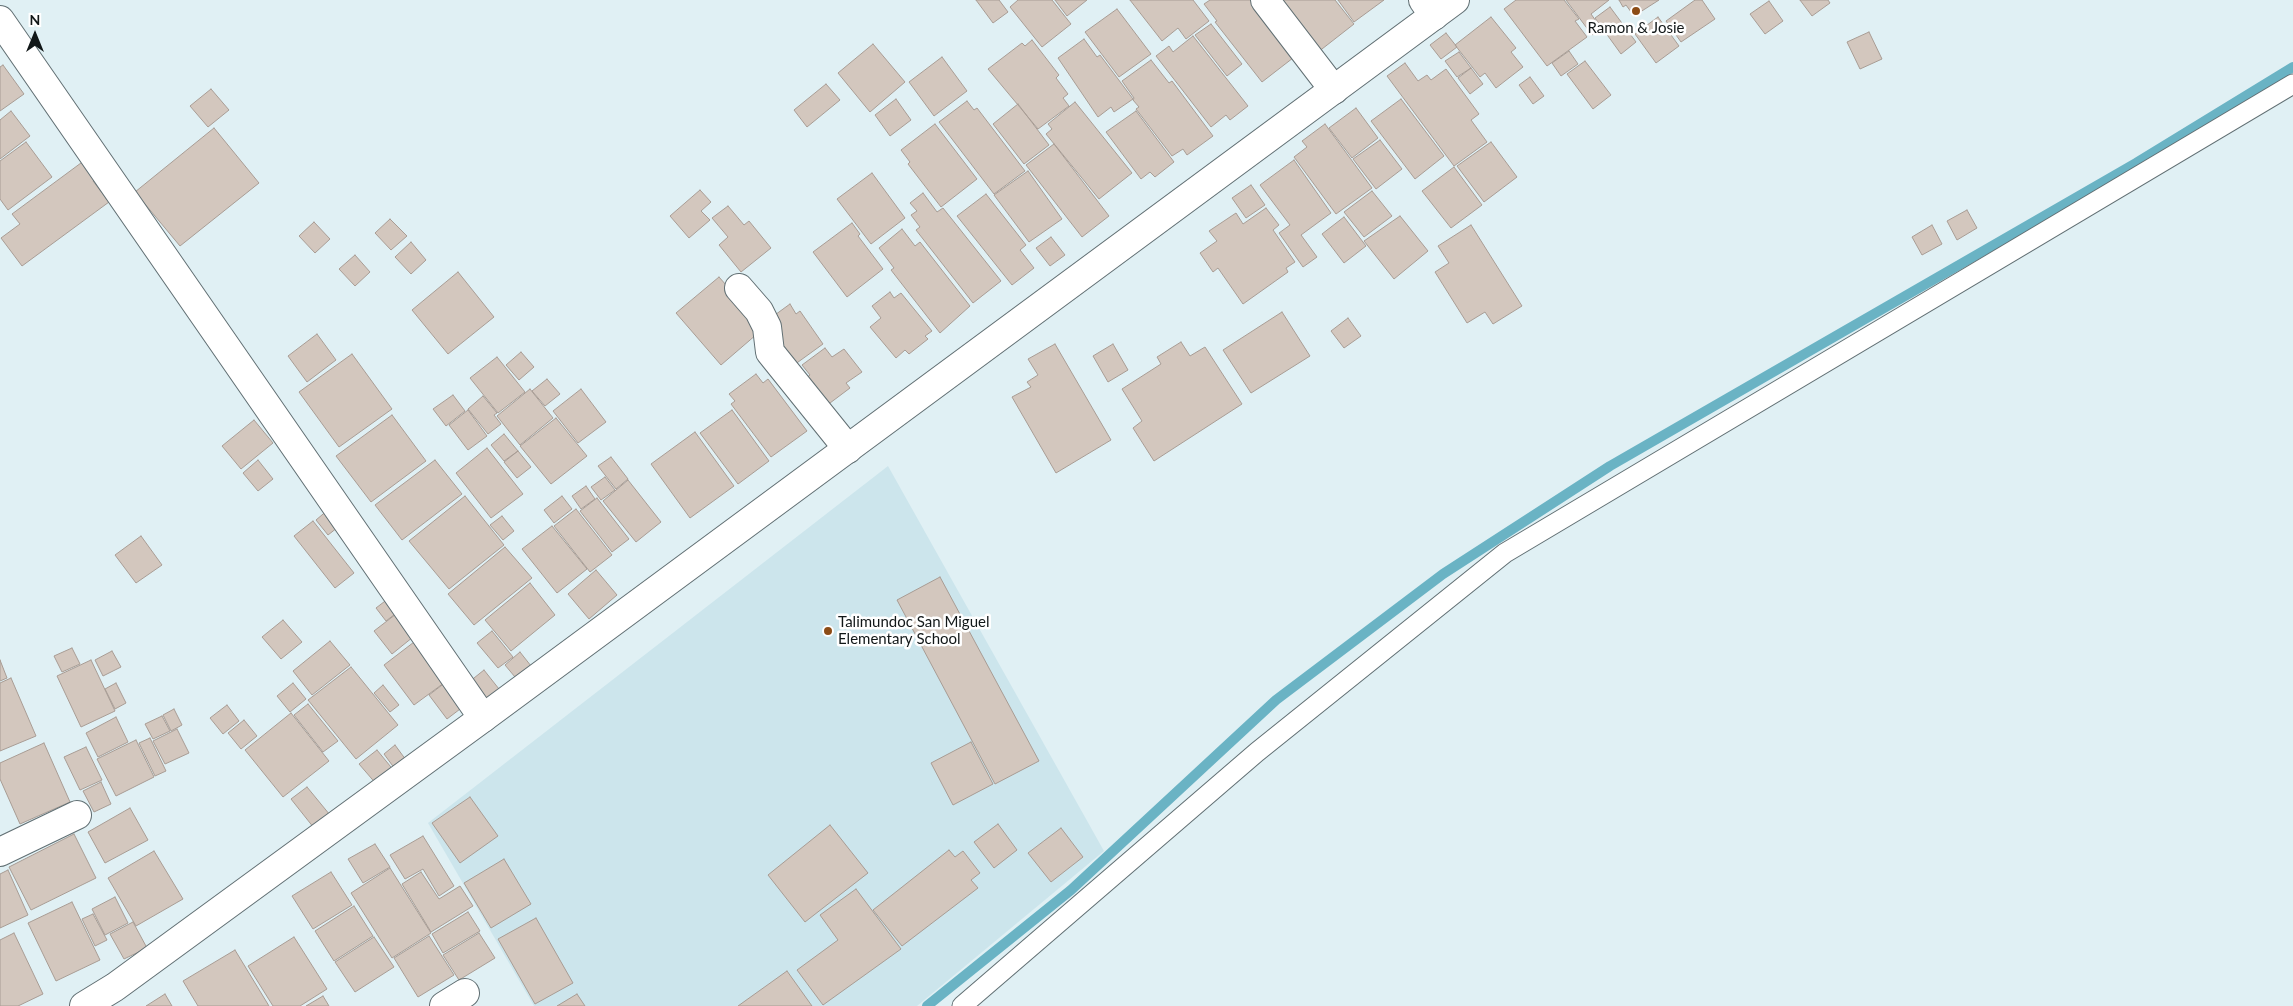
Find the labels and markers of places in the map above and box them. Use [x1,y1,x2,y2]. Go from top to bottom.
marker: Ramon & Josie [1630,5,1642,17]
place label: Ramon & Josie [1588,19,1684,37]
place label: Talimundoc San Miguel Elementary School [838,613,989,648]
marker: Talimundoc San Miguel Elementary School [822,625,834,637]

